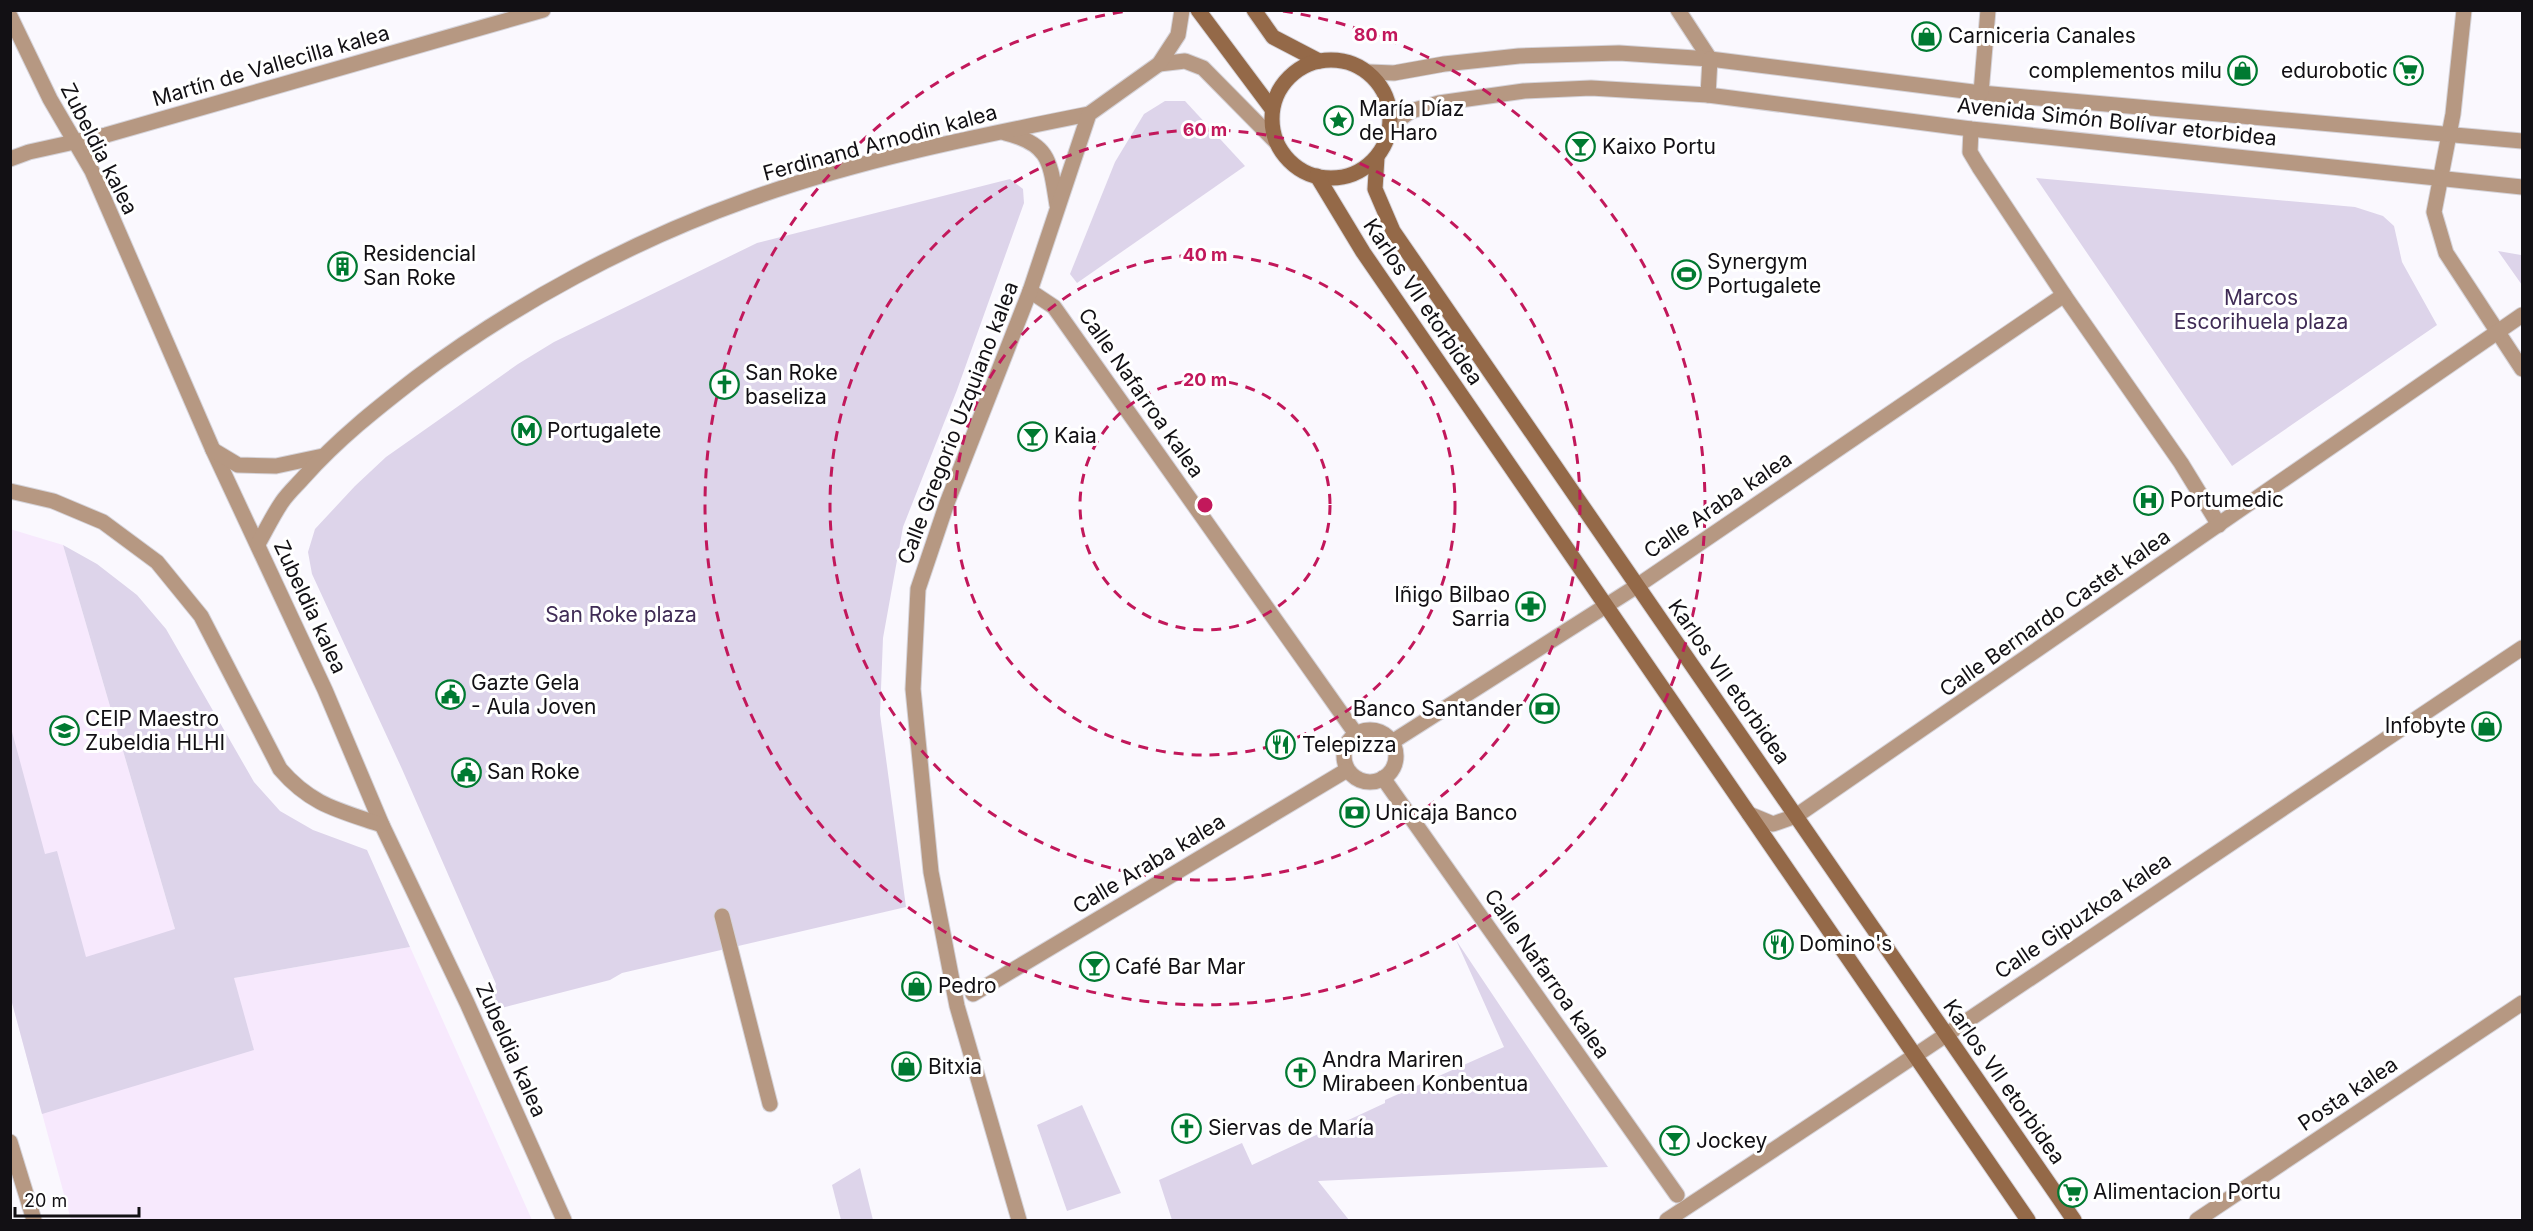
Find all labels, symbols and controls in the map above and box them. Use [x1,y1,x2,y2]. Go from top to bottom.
street label: Martín de Vallecilla kalea [149,20,392,111]
shop icon: Carniceria Canales [1911,20,1943,52]
place label: Carniceria Canales [1948,23,2136,48]
text: 80 m [1354,24,1398,45]
shop icon: complementos milu [2227,55,2259,87]
supermarket icon: edurobotic [2393,55,2425,87]
place label: complementos milu [2029,58,2222,83]
place label: edurobotic [2281,58,2388,83]
street label: Zubeldia kalea [56,79,143,219]
street label: Avenida Simón Bolívar etorbidea [1956,92,2278,151]
place label: María Díaz de Haro [1359,96,1464,145]
street label: Ferdinand Arnodin kalea [760,99,1000,186]
place icon: María Díaz de Haro [1322,105,1354,137]
text: 60 m [1183,119,1227,140]
bar icon: Kaixo Portu [1565,131,1597,163]
place label: Kaixo Portu [1602,134,1716,159]
street label: Karlos VII etorbidea [1358,214,1488,390]
place label: Residencial San Roke [363,241,476,290]
text: 40 m [1183,244,1228,265]
place label: Synergym Portugalete [1707,249,1821,298]
building icon: Residencial San Roke [326,250,358,282]
sports icon: Synergym Portugalete [1670,258,1702,290]
street label: Calle Gregorio Uzquiano kalea [892,278,1023,568]
park label: Marcos Escorihuela plaza [2174,285,2348,334]
street label: Calle Nafarroa kalea [1073,303,1209,482]
place label: San Roke baseliza [745,360,838,409]
church icon: San Roke baseliza [708,369,740,401]
text: 20 m [1183,369,1227,390]
metro station icon: Portugalete [510,415,542,447]
place label: Portugalete [547,418,661,443]
bar icon: Kaia [1017,420,1049,452]
place label: Kaia [1054,423,1097,448]
street label: Calle Araba kalea [1639,446,1796,563]
hospital icon: Portumedic [2133,484,2165,516]
place label: Portumedic [2170,487,2284,512]
centre of rings [1195,495,1215,515]
street label: Calle Bernardo Castet kalea [1935,523,2175,702]
street label: Zubeldia kalea [269,536,352,677]
place label: Iñigo Bilbao Sarria [1394,582,1510,631]
pharmacy icon: Iñigo Bilbao Sarria [1515,591,1547,623]
street label: Karlos VII etorbidea [1663,595,1796,769]
park label: San Roke plaza [545,602,697,627]
place label: Gazte Gela - Aula Joven [471,670,596,719]
public building icon: Gazte Gela - Aula Joven [434,679,466,711]
bank icon: Banco Santander [1528,693,1560,725]
place label: Banco Santander [1353,696,1523,721]
place label: CEIP Maestro Zubeldia HLHI [85,706,225,755]
shop icon: Infobyte [2471,710,2503,742]
place label: Infobyte [2385,713,2466,738]
school or university icon: CEIP Maestro Zubeldia HLHI [48,715,80,747]
restaurant icon: Telepizza [1265,729,1297,761]
place label: Telepizza [1302,732,1396,757]
public building icon: San Roke [450,756,482,788]
place label: San Roke [487,759,580,784]
bank icon: Unicaja Banco [1338,797,1370,829]
place label: Unicaja Banco [1375,800,1517,825]
street label: Calle Araba kalea [1068,808,1229,919]
street label: Calle Gipuzkoa kalea [1990,847,2176,984]
street label: Calle Nafarroa kalea [1479,884,1615,1063]
restaurant icon: Domino's [1762,928,1794,960]
place label: Domino's [1799,931,1892,956]
bar icon: Café Bar Mar [1078,951,1110,983]
place label: Café Bar Mar [1115,954,1246,979]
shop icon: Pedro [901,970,933,1002]
place label: Pedro [938,973,997,998]
street label: Zubeldia kalea [471,979,552,1121]
street label: Karlos VII etorbidea [1938,995,2071,1169]
place label: Andra Mariren Mirabeen Konbentua [1322,1047,1528,1096]
shop icon: Bitxia [891,1051,923,1083]
street label: Posta kalea [2293,1051,2402,1136]
place label: Bitxia [928,1054,982,1079]
church icon: Andra Mariren Mirabeen Konbentua [1285,1056,1317,1088]
church icon: Siervas de María [1171,1112,1203,1144]
place label: Siervas de María [1208,1115,1374,1140]
bar icon: Jockey [1659,1125,1691,1157]
place label: Jockey [1696,1128,1767,1153]
supermarket icon: Alimentacion Portu [2056,1176,2088,1208]
place label: Alimentacion Portu [2093,1179,2281,1204]
scale bar [15,1180,140,1218]
text: 20 m [24,1190,67,1211]

